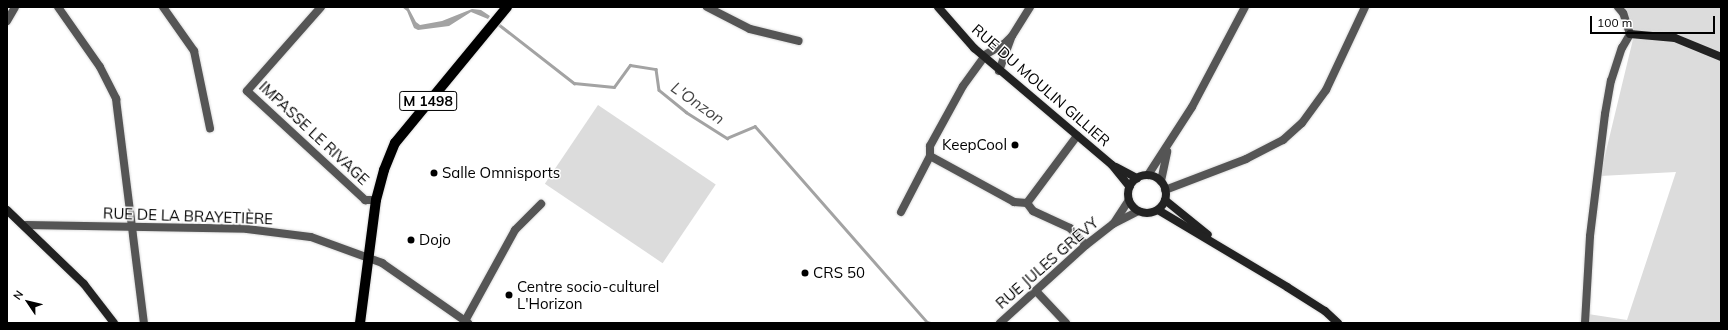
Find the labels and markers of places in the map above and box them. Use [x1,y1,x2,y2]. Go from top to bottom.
place label: KeepCool [942,136,1007,154]
marker: KeepCool [1010,140,1020,150]
place label: Salle Omnisports [442,164,560,182]
marker: Salle Omnisports [429,168,439,178]
place label: Dojo [419,231,451,249]
marker: Dojo [406,235,416,245]
place label: CRS 50 [813,264,865,282]
marker: CRS 50 [800,268,810,278]
place label: Centre socio-culturel L'Horizon [517,277,659,312]
marker: Centre socio-culturel L'Horizon [504,290,514,300]

